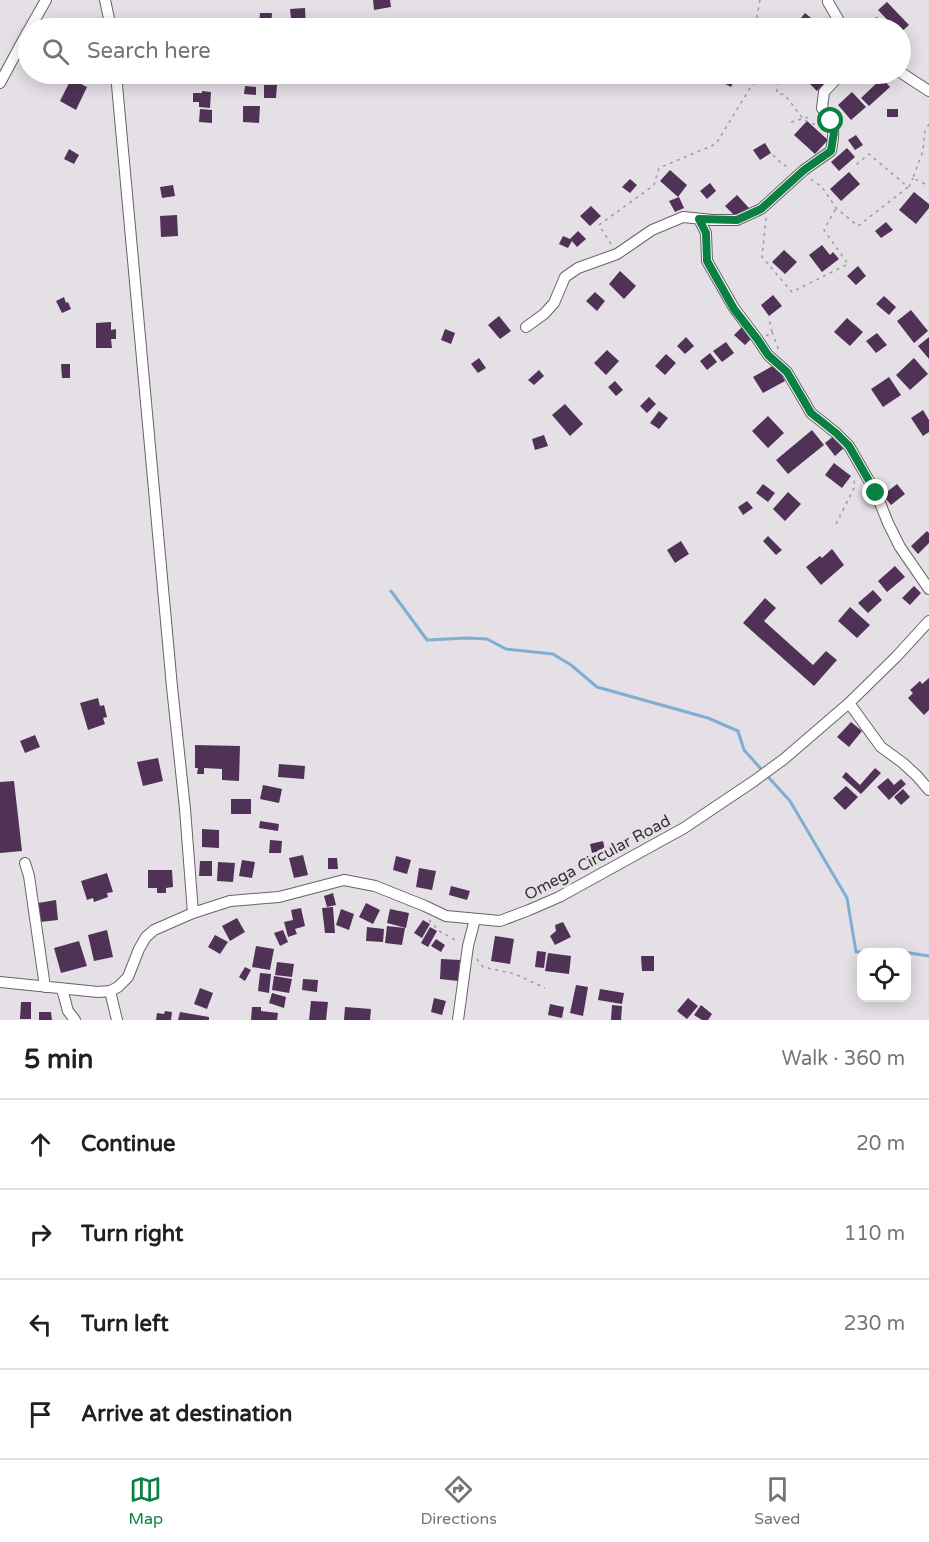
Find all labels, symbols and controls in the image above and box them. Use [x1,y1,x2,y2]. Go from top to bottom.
search box [18,18,911,84]
icon: search [39,35,72,68]
text: Search here [87,38,211,64]
route start [817,107,843,133]
route end [862,479,888,505]
street label: Omega Circular Road [521,811,674,905]
map controls [857,948,911,1002]
button: locate [857,948,911,1002]
text: 5 min [24,1044,93,1075]
text: Walk · 360 m [782,1047,905,1071]
icon: ahead [24,1128,57,1161]
text: Continue [81,1131,176,1157]
text: 20 m [856,1132,905,1156]
icon: right [24,1218,57,1251]
text: Turn right [81,1221,183,1247]
text: 110 m [844,1222,905,1246]
icon: left [24,1308,57,1341]
text: Turn left [81,1311,169,1337]
text: 230 m [844,1312,905,1336]
icon: arrive [24,1398,57,1431]
text: Arrive at destination [81,1401,292,1427]
tab: Map [129,1473,163,1529]
tab: Directions [420,1473,497,1529]
tab: Saved [754,1473,800,1529]

